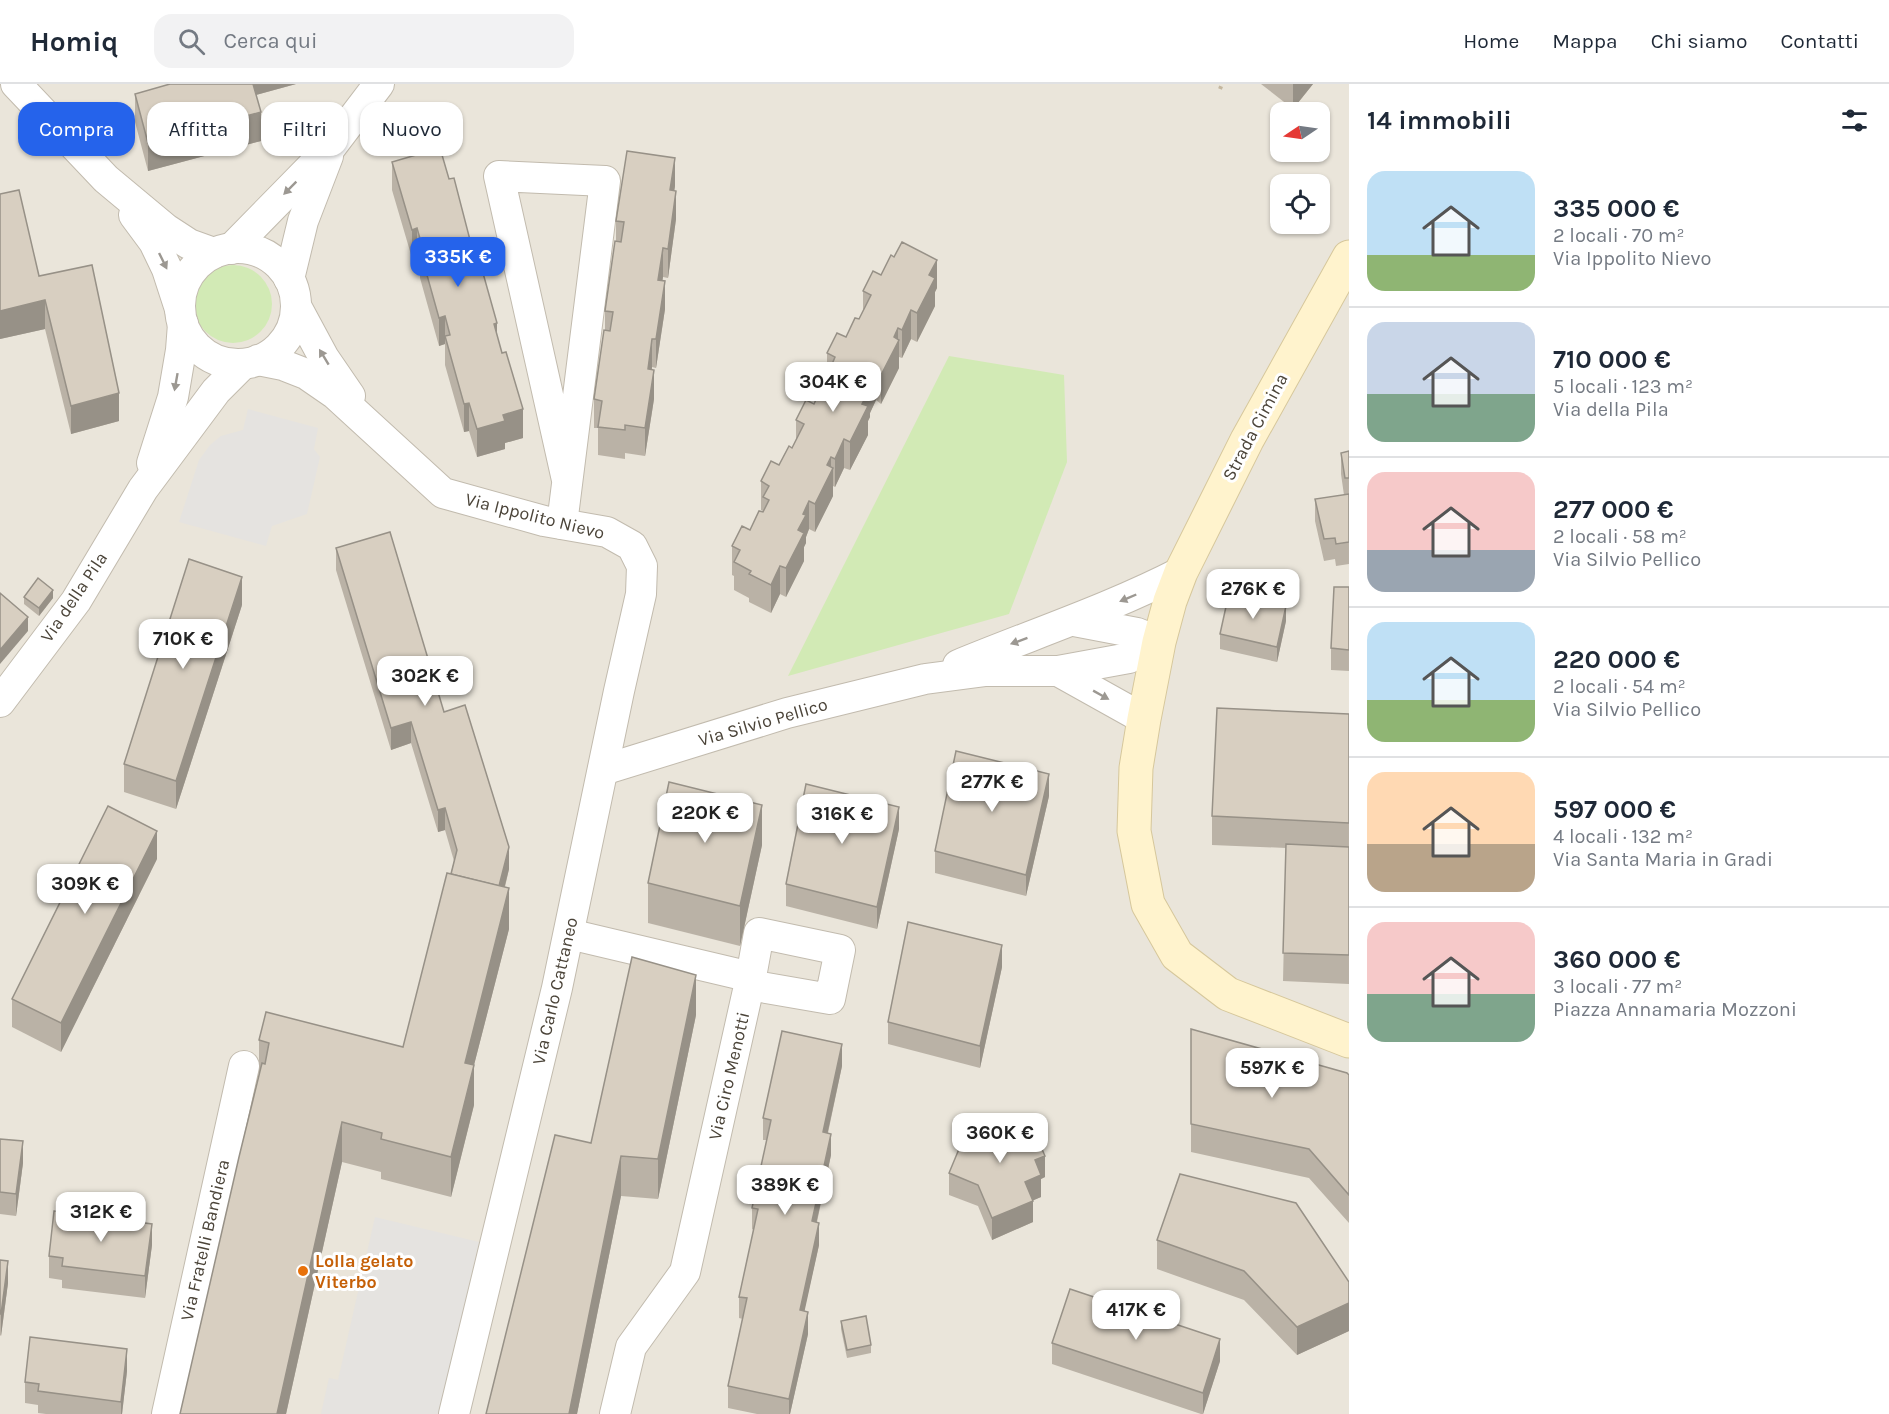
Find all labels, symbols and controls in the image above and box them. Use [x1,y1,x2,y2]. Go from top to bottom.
search box [154,14,574,68]
text: Homiq [30,25,118,58]
icon: search [175,25,208,58]
text: Cerca qui [223,28,318,54]
text: Home [1463,29,1519,53]
text: Mappa [1552,29,1618,53]
text: Chi siamo [1651,29,1747,53]
text: Contatti [1780,29,1859,53]
chip: Compra [18,102,135,156]
chip: Affitta [147,102,249,156]
chip: Filtri [261,102,348,156]
chip: Nuovo [360,102,463,156]
north arrow [1270,102,1330,162]
map controls [1270,102,1330,234]
icon: filters [1838,104,1871,137]
text: 14 immobili [1367,105,1512,136]
button: locate [1270,174,1330,234]
one-way arrow [283,180,297,194]
text: 335 000 € [1553,193,1679,224]
icon: home [1415,195,1487,267]
text: 2 locali · 70 m² [1553,224,1685,247]
pin: 335K € [409,237,507,288]
text: 335K € [424,245,492,268]
text: Via Ippolito Nievo [1553,247,1712,270]
one-way arrow [158,253,167,270]
text: 710 000 € [1553,344,1671,375]
icon: home [1415,346,1487,418]
one-way arrow [319,349,330,365]
pin: 304K € [784,362,882,413]
text: 304K € [799,370,867,393]
street label: Strada Cimina [1218,370,1292,484]
one-way arrow [171,373,180,392]
text: 5 locali · 123 m² [1553,375,1693,398]
text: Via della Pila [1553,398,1669,421]
street label: Via Ippolito Nievo [463,488,607,544]
text: 277 000 € [1553,494,1674,525]
icon: home [1415,496,1487,568]
text: 2 locali · 58 m² [1553,525,1687,548]
street label: Via della Pila [36,548,112,646]
text: Via Silvio Pellico [1553,548,1701,571]
pin: 276K € [1204,569,1302,620]
text: 276K € [1221,577,1286,600]
one-way arrow [1120,593,1137,602]
pin: 710K € [134,619,232,670]
text: 710K € [153,627,213,650]
one-way arrow [1010,636,1028,646]
text: 220 000 € [1553,644,1680,675]
icon: home [1415,646,1487,718]
pin: 302K € [376,656,474,707]
text: 302K € [391,664,459,687]
text: 2 locali · 54 m² [1553,675,1686,698]
one-way arrow [1093,690,1110,700]
street label: Via Silvio Pellico [696,693,830,751]
text: Via Silvio Pellico [1553,698,1701,721]
pin: 277K € [943,762,1041,813]
text: 277K € [961,770,1023,793]
pin: 220K € [656,793,754,844]
pin: 316K € [793,794,891,845]
text: 597 000 € [1553,794,1676,825]
icon: home [1415,796,1487,868]
text: 220K € [671,801,739,824]
text: 316K € [811,802,873,825]
text: 4 locali · 132 m² [1553,825,1693,848]
text: Via Santa Maria in Gradi [1553,848,1773,871]
pin: 309K € [36,864,134,915]
text: 309K € [51,872,119,895]
street label: Via Carlo Cattaneo [527,915,583,1067]
text: 360 000 € [1553,944,1680,975]
icon: home [1415,946,1487,1018]
text: 3 locali · 77 m² [1553,975,1682,998]
text: Piazza Annamaria Mozzoni [1553,998,1797,1021]
street label: Via Ciro Menotti [704,1010,754,1142]
pin: 597K € [1223,1048,1321,1099]
text: 597K € [1240,1056,1304,1079]
pin: 360K € [951,1113,1049,1164]
text: 360K € [966,1121,1034,1144]
street label: Via Fratelli Bandiera [176,1157,234,1323]
pin: 389K € [736,1165,834,1216]
text: 389K € [751,1173,819,1196]
pin: 312K € [52,1192,150,1243]
text: 312K € [70,1200,132,1223]
place label: Lolla gelato Viterbo [315,1250,413,1293]
marker: Lolla gelato Viterbo [296,1264,310,1278]
pin: 417K € [1087,1290,1185,1341]
text: 417K € [1106,1298,1166,1321]

